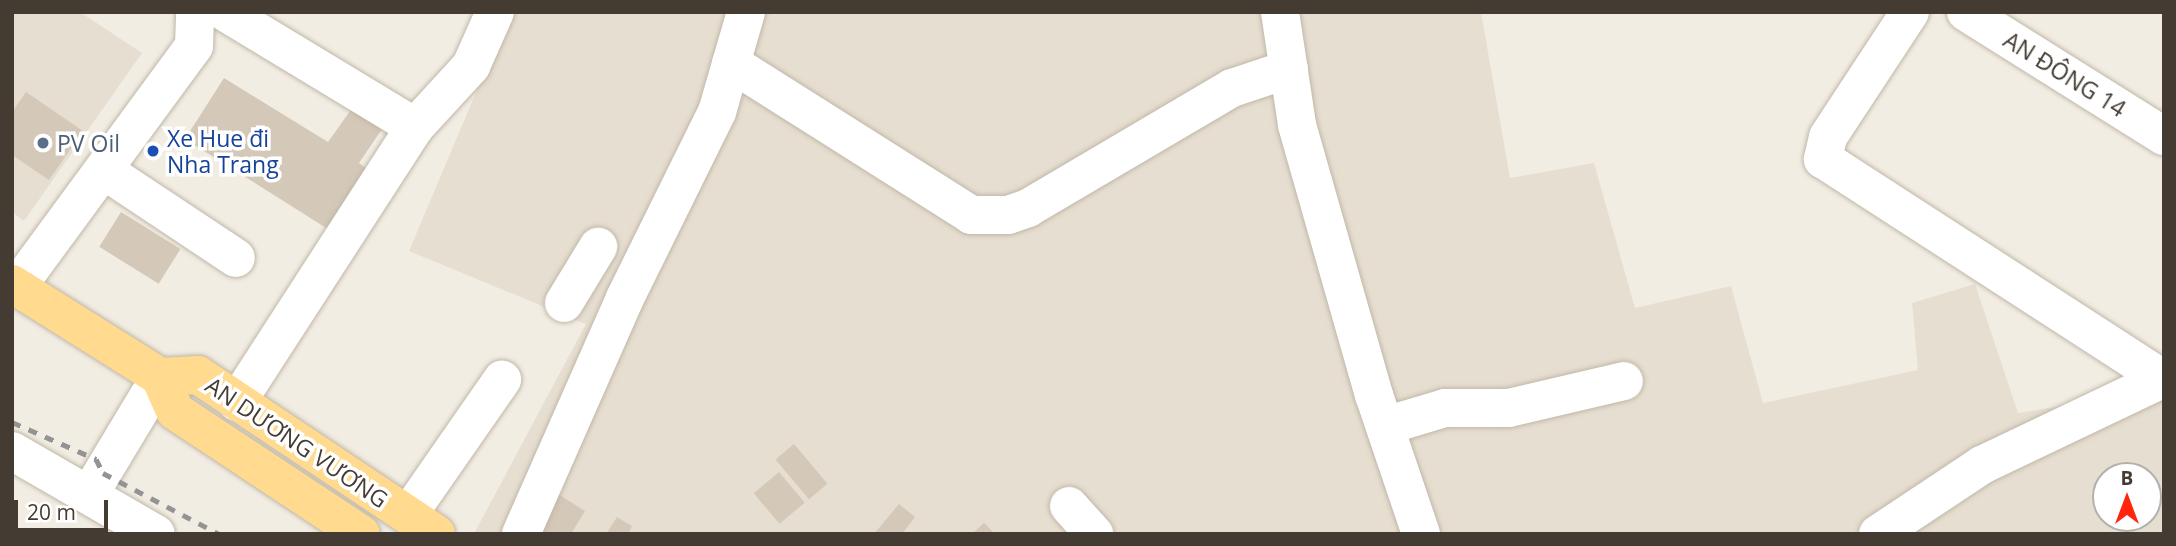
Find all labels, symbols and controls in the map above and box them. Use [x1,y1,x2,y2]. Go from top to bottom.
street label: AN ĐÔNG 14 [1999,26,2131,122]
place label: Xe Hue đi Nha Trang [167,124,279,178]
place label: PV Oil [57,129,120,157]
marker: PV Oil [35,135,51,151]
marker: Xe Hue đi Nha Trang [145,143,161,159]
street label: AN DƯƠNG VƯƠNG [201,371,393,513]
north arrow [2092,462,2162,532]
text: B [2121,465,2133,491]
scale bar [18,486,112,530]
text: 20 m [27,498,76,526]

